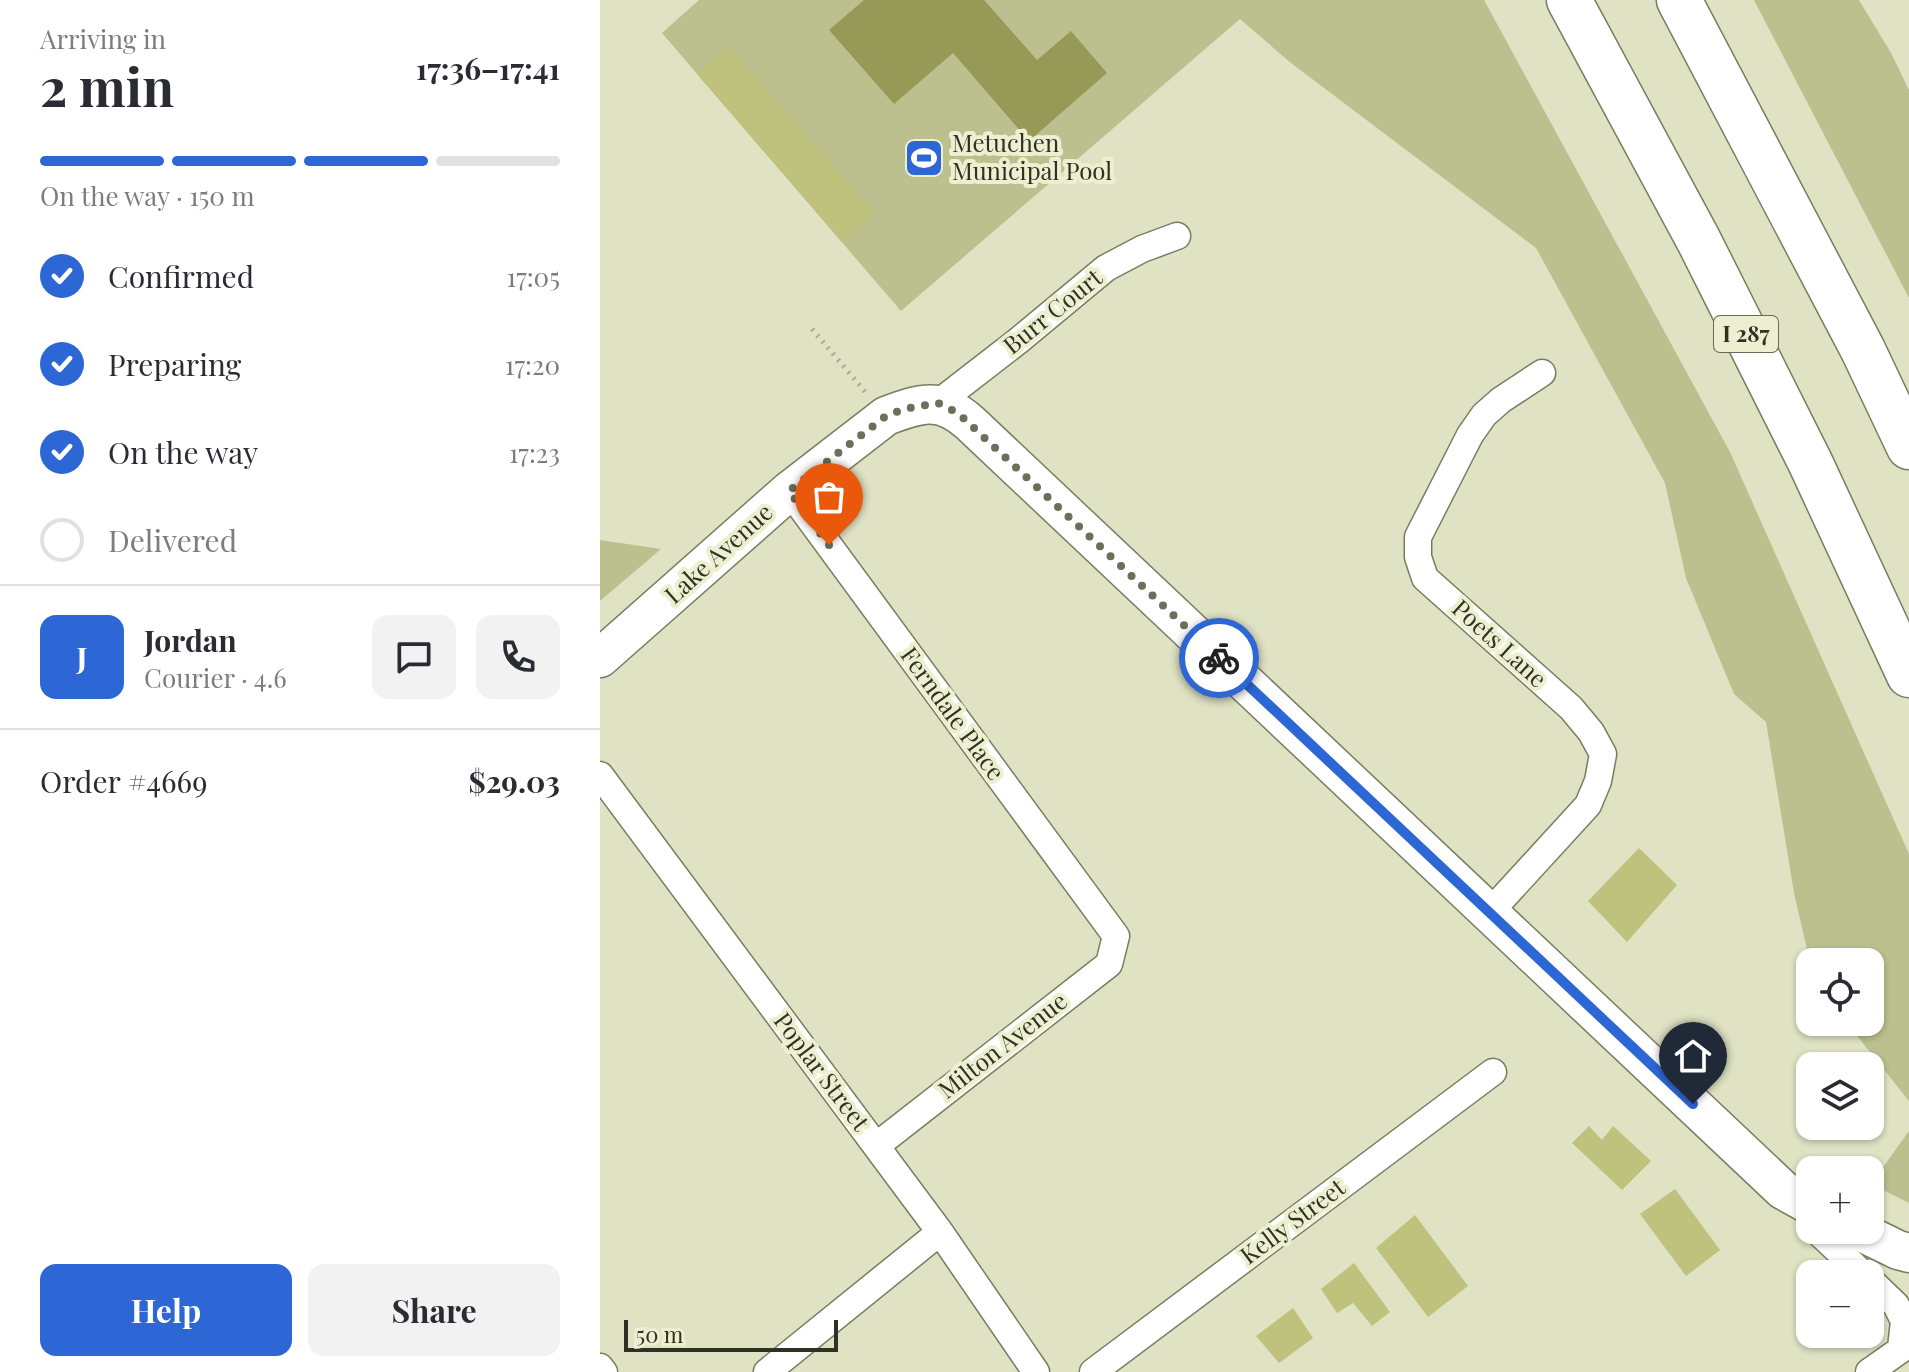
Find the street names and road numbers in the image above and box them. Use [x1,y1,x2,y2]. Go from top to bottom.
street label: Burr Court [996,260,1108,360]
road number: I 287 [1714,316,1778,352]
street label: Lake Avenue [657,495,779,610]
street label: Poets Lane [1446,592,1554,693]
street label: Ferndale Place [894,640,1013,786]
street label: Milton Avenue [931,984,1073,1105]
street label: Poplar Street [768,1005,878,1137]
street label: Kelly Street [1233,1170,1351,1270]

